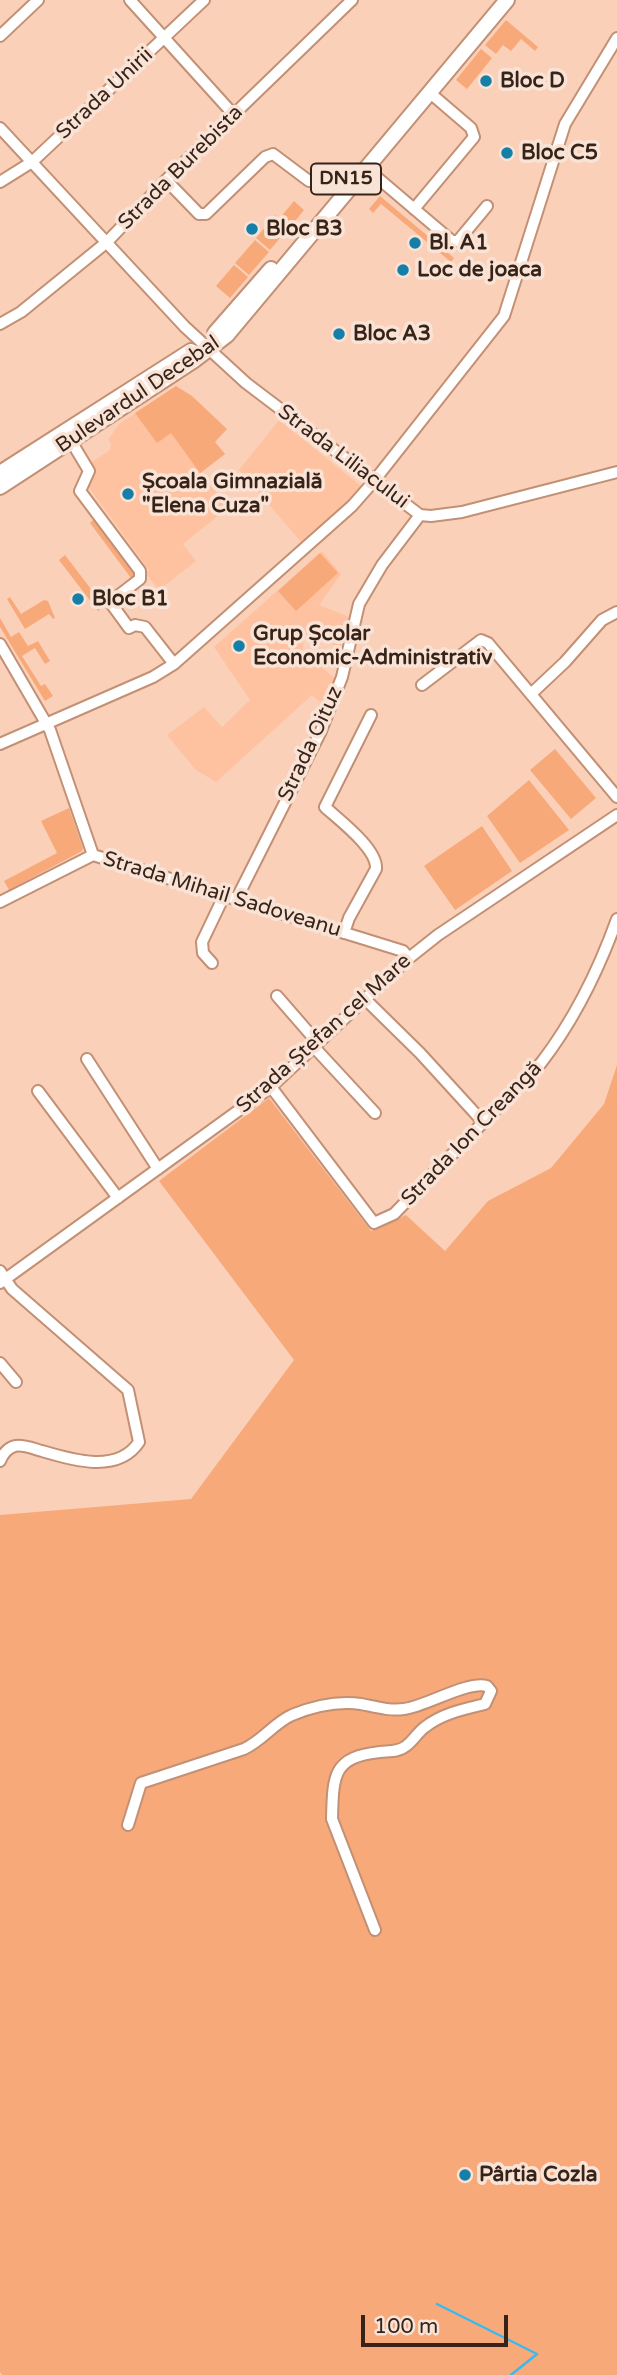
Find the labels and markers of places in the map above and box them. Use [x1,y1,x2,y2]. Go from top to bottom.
place label: Bloc D [500,68,565,94]
marker: Bloc D [478,73,494,89]
place label: Bloc C5 [521,140,598,166]
marker: Bloc C5 [499,145,515,161]
place label: Bloc B3 [266,216,343,242]
marker: Bloc B3 [244,221,260,237]
place label: Bl. A1 [429,230,488,256]
marker: Bl. A1 [407,235,423,251]
place label: Loc de joaca [417,257,542,283]
marker: Loc de joaca [395,262,411,278]
place label: Bloc A3 [353,321,431,347]
marker: Bloc A3 [331,326,347,342]
place label: Școala Gimnazială "Elena Cuza" [142,469,323,519]
marker: Școala Gimnazială "Elena Cuza" [120,486,136,502]
place label: Bloc B1 [92,586,169,612]
marker: Bloc B1 [70,591,86,607]
place label: Grup Școlar Economic-Administrativ [253,621,492,671]
marker: Grup Școlar Economic-Administrativ [231,638,247,654]
place label: Pârtia Cozla [479,2162,597,2188]
marker: Pârtia Cozla [457,2167,473,2183]

